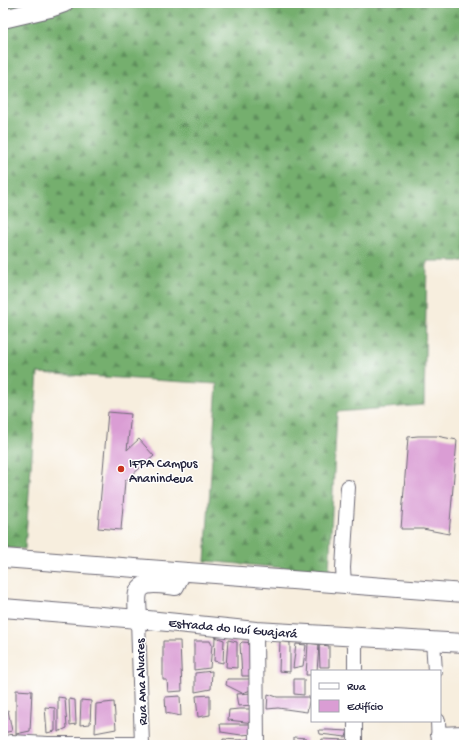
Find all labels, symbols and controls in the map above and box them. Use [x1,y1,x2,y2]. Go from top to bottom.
place label: IFPA Campus Ananindeua [129,457,199,487]
marker: IFPA Campus Ananindeua [116,464,126,474]
street label: Estrada do Icuí Guajará [168,616,299,643]
street label: Rua Ana Alvares [133,637,152,726]
legend [311,670,441,722]
text: Rua [347,681,366,695]
text: Edifício [347,701,383,715]

